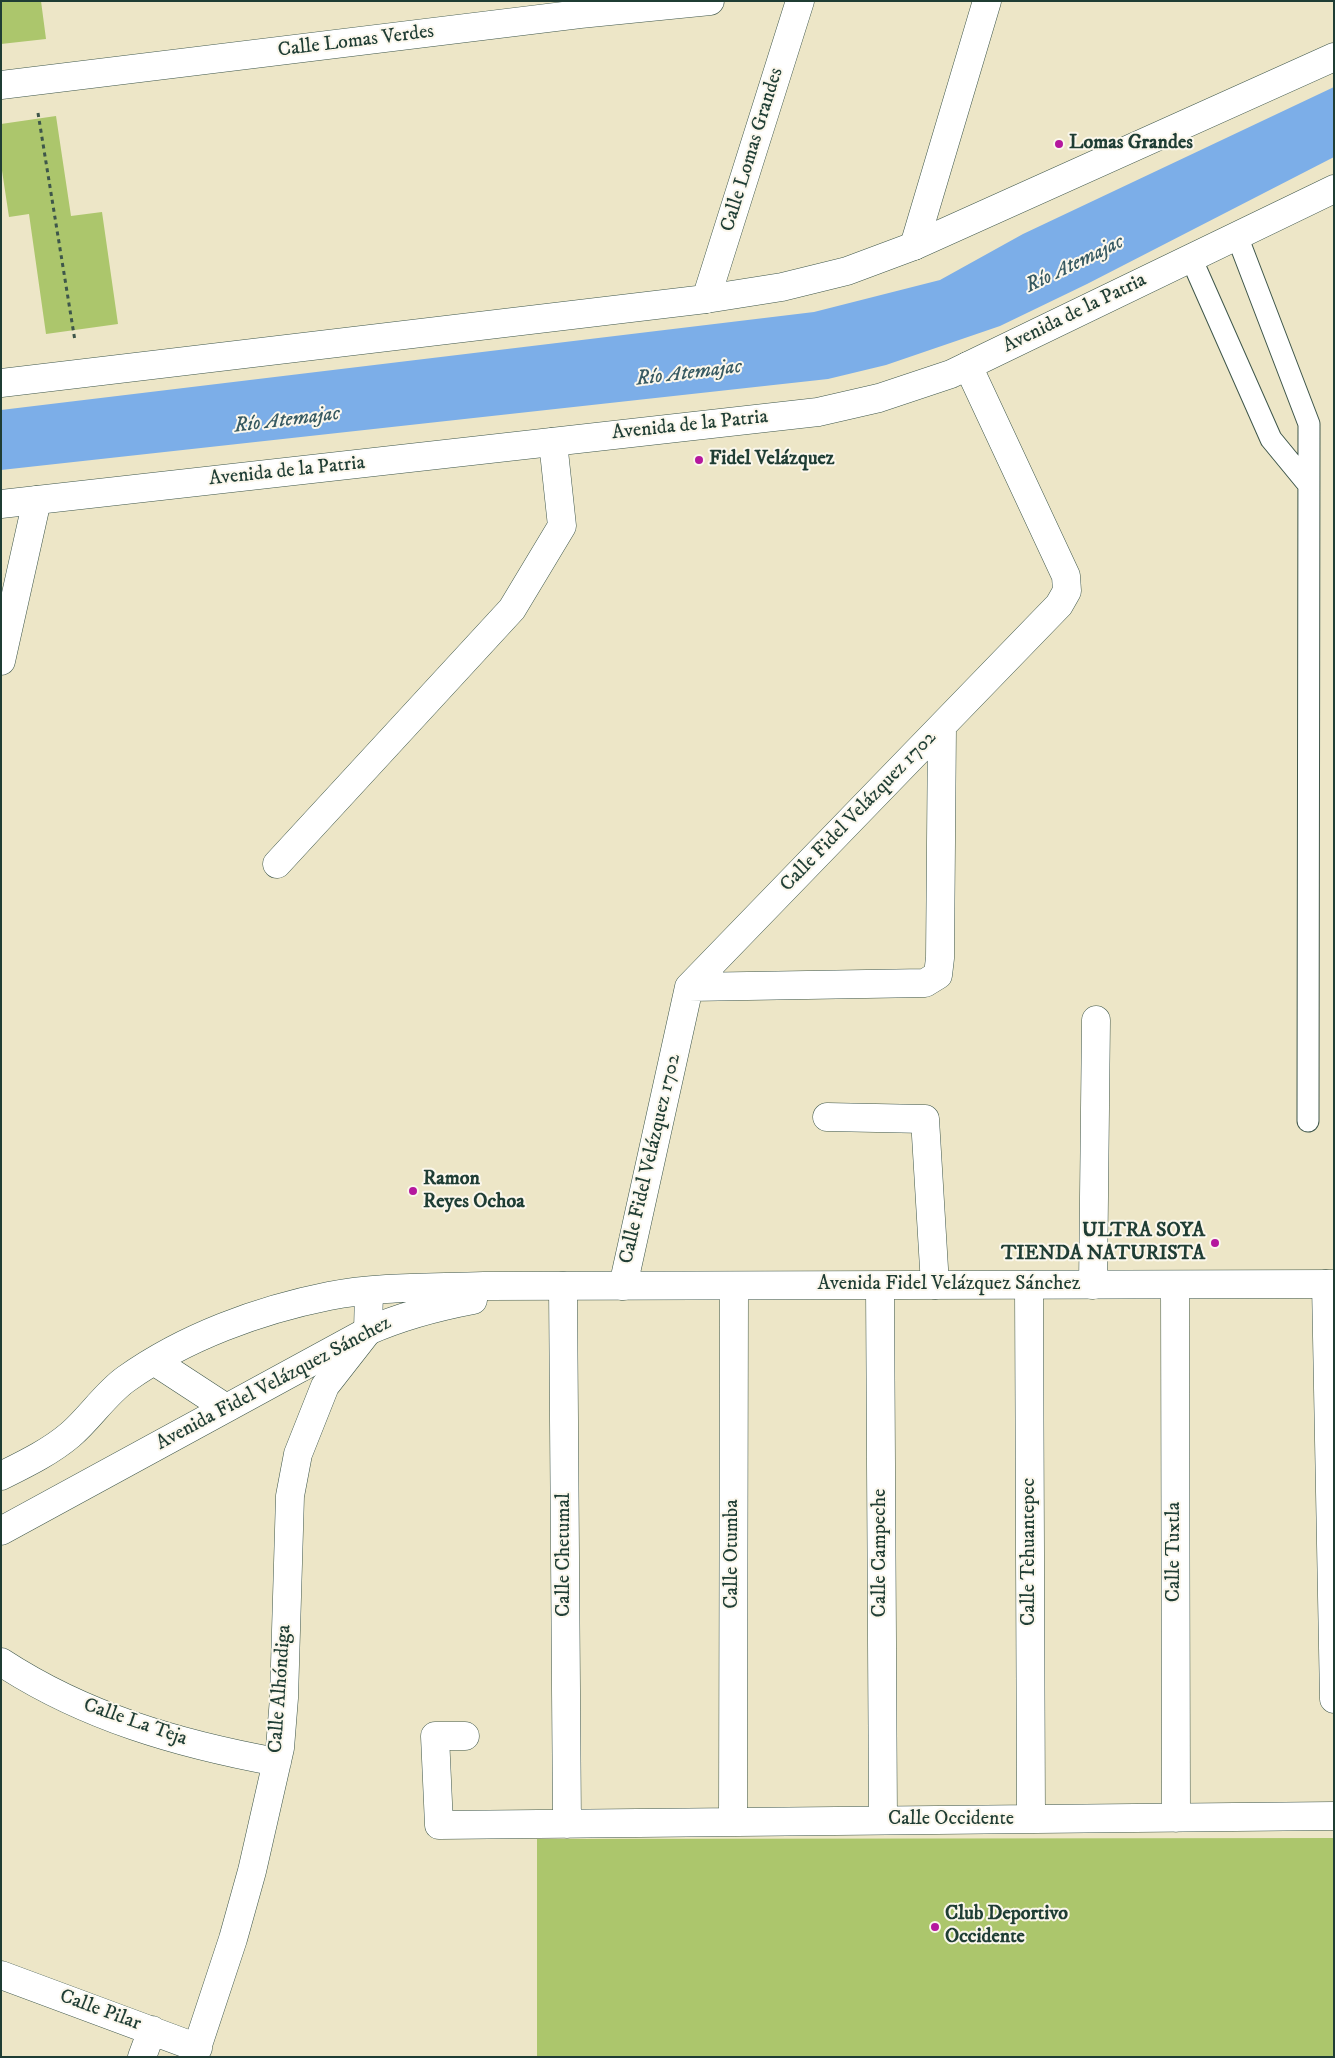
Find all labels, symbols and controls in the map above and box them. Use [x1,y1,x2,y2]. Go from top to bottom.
street label: Calle Lomas Verdes [277,21,435,63]
street label: Calle Lomas Grandes [717,65,789,235]
place label: Lomas Grandes [1069,132,1193,156]
marker: Lomas Grandes [1053,138,1065,150]
water label: Río Atemajac [1022,230,1128,300]
street label: Avenida de la Patria [999,269,1151,359]
water label: Río Atemajac [635,355,743,393]
water label: Río Atemajac [233,402,341,440]
street label: Avenida de la Patria [611,406,769,446]
place label: Fidel Velázquez [709,448,835,472]
street label: Avenida de la Patria [208,452,366,492]
marker: Fidel Velázquez [693,454,705,466]
street label: Calle Fidel Velázquez 1702 [776,726,942,898]
street label: Calle Fidel Velázquez 1702 [615,1052,687,1266]
place label: Ramon Reyes Ochoa [423,1168,525,1215]
marker: Ramon Reyes Ochoa [407,1185,419,1197]
place label: ULTRA SOYA TIENDA NATURISTA [1001,1220,1205,1267]
marker: ULTRA SOYA TIENDA NATURISTA [1209,1237,1221,1249]
street label: Avenida Fidel Velázquez Sánchez [818,1273,1080,1297]
street label: Avenida Fidel Velázquez Sánchez [152,1312,396,1456]
street label: Calle Tehuantepec [1018,1478,1042,1626]
street label: Calle Campeche [869,1489,893,1617]
street label: Calle Chetumal [553,1493,577,1617]
street label: Calle Otumba [721,1499,745,1609]
street label: Calle Tuxtla [1163,1502,1187,1602]
street label: Calle Alhóndiga [265,1624,297,1754]
street label: Calle La Teja [80,1694,190,1752]
street label: Calle Occidente [888,1808,1014,1832]
place label: Club Deportivo Occidente [945,1903,1068,1950]
marker: Club Deportivo Occidente [929,1921,941,1933]
street label: Calle Pilar [56,1985,144,2037]

